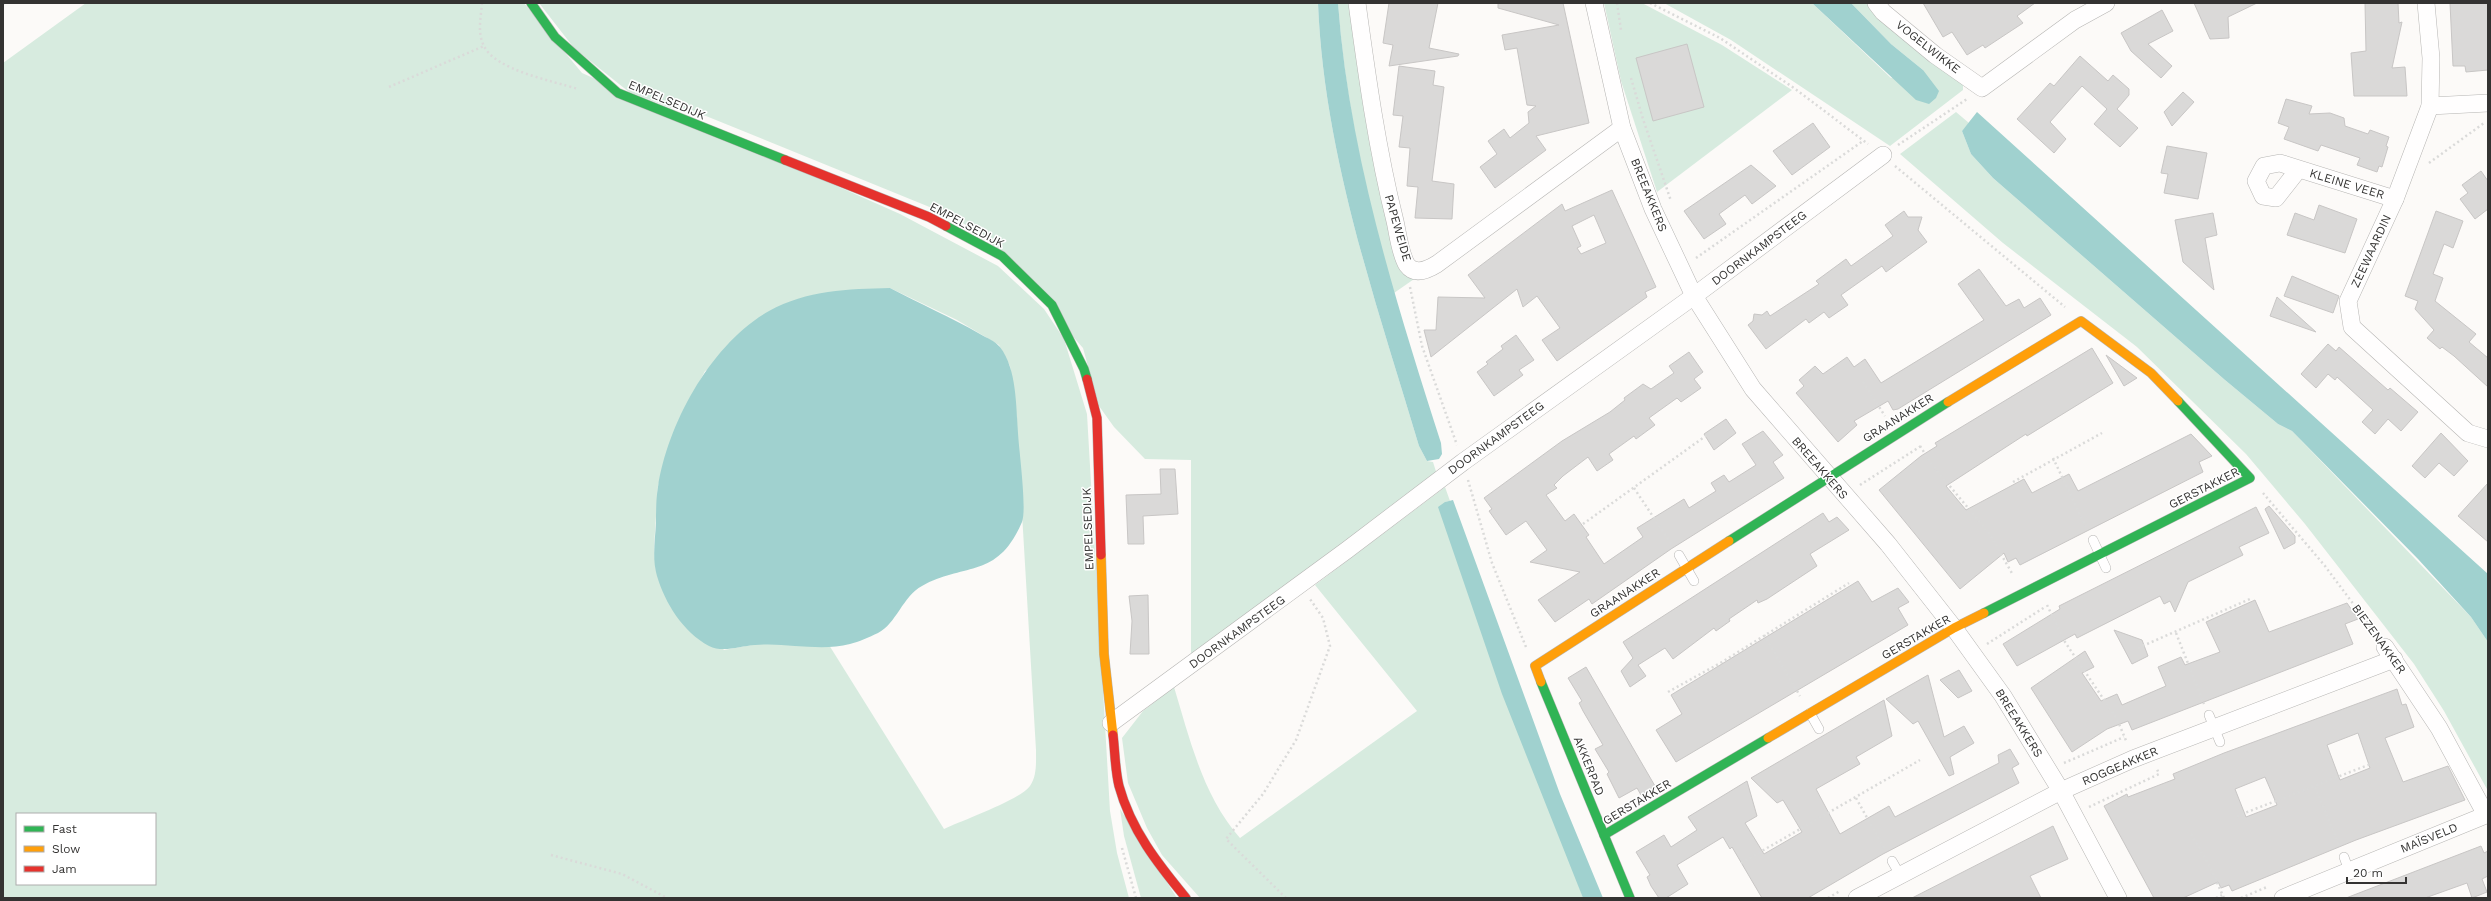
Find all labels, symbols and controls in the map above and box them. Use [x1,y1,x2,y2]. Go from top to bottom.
street label: VOGELWIKKE [1893,18,1963,77]
street label: EMPELSEDIJK [626,77,708,123]
street label: BREEAKKERS [1628,156,1670,234]
street label: KLEINE VEER [2308,166,2386,202]
street label: PAPEWEIDE [1382,193,1414,263]
street label: EMPELSEDIJK [927,200,1007,251]
street label: DOORNKAMPSTEEG [1709,208,1809,288]
street label: ZEEWAARDIN [2348,212,2394,290]
street label: GRAANAKKER [1860,391,1936,445]
street label: DOORNKAMPSTEEG [1445,398,1547,478]
street label: BREEAKKERS [1789,434,1851,502]
street label: GERSTAKKER [2166,464,2242,512]
street label: EMPELSEDIJK [1080,488,1096,570]
street label: GRAANAKKER [1587,565,1663,621]
street label: DOORNKAMPSTEEG [1186,592,1288,672]
street label: BIEZENAKKER [2349,602,2409,676]
street label: GERSTAKKER [1879,612,1953,662]
street label: BREEAKKERS [1992,686,2046,760]
street label: AKKERPAD [1571,734,1607,798]
street label: ROGGEAKKER [2080,744,2160,788]
street label: GERSTAKKER [1600,776,1674,828]
legend [16,813,156,885]
street label: MAÏSVELD [2398,820,2460,856]
text: Fast [52,822,77,836]
text: Slow [52,842,80,856]
scale bar [2347,859,2406,885]
text: Jam [52,862,77,876]
text: 20 m [2353,866,2383,880]

